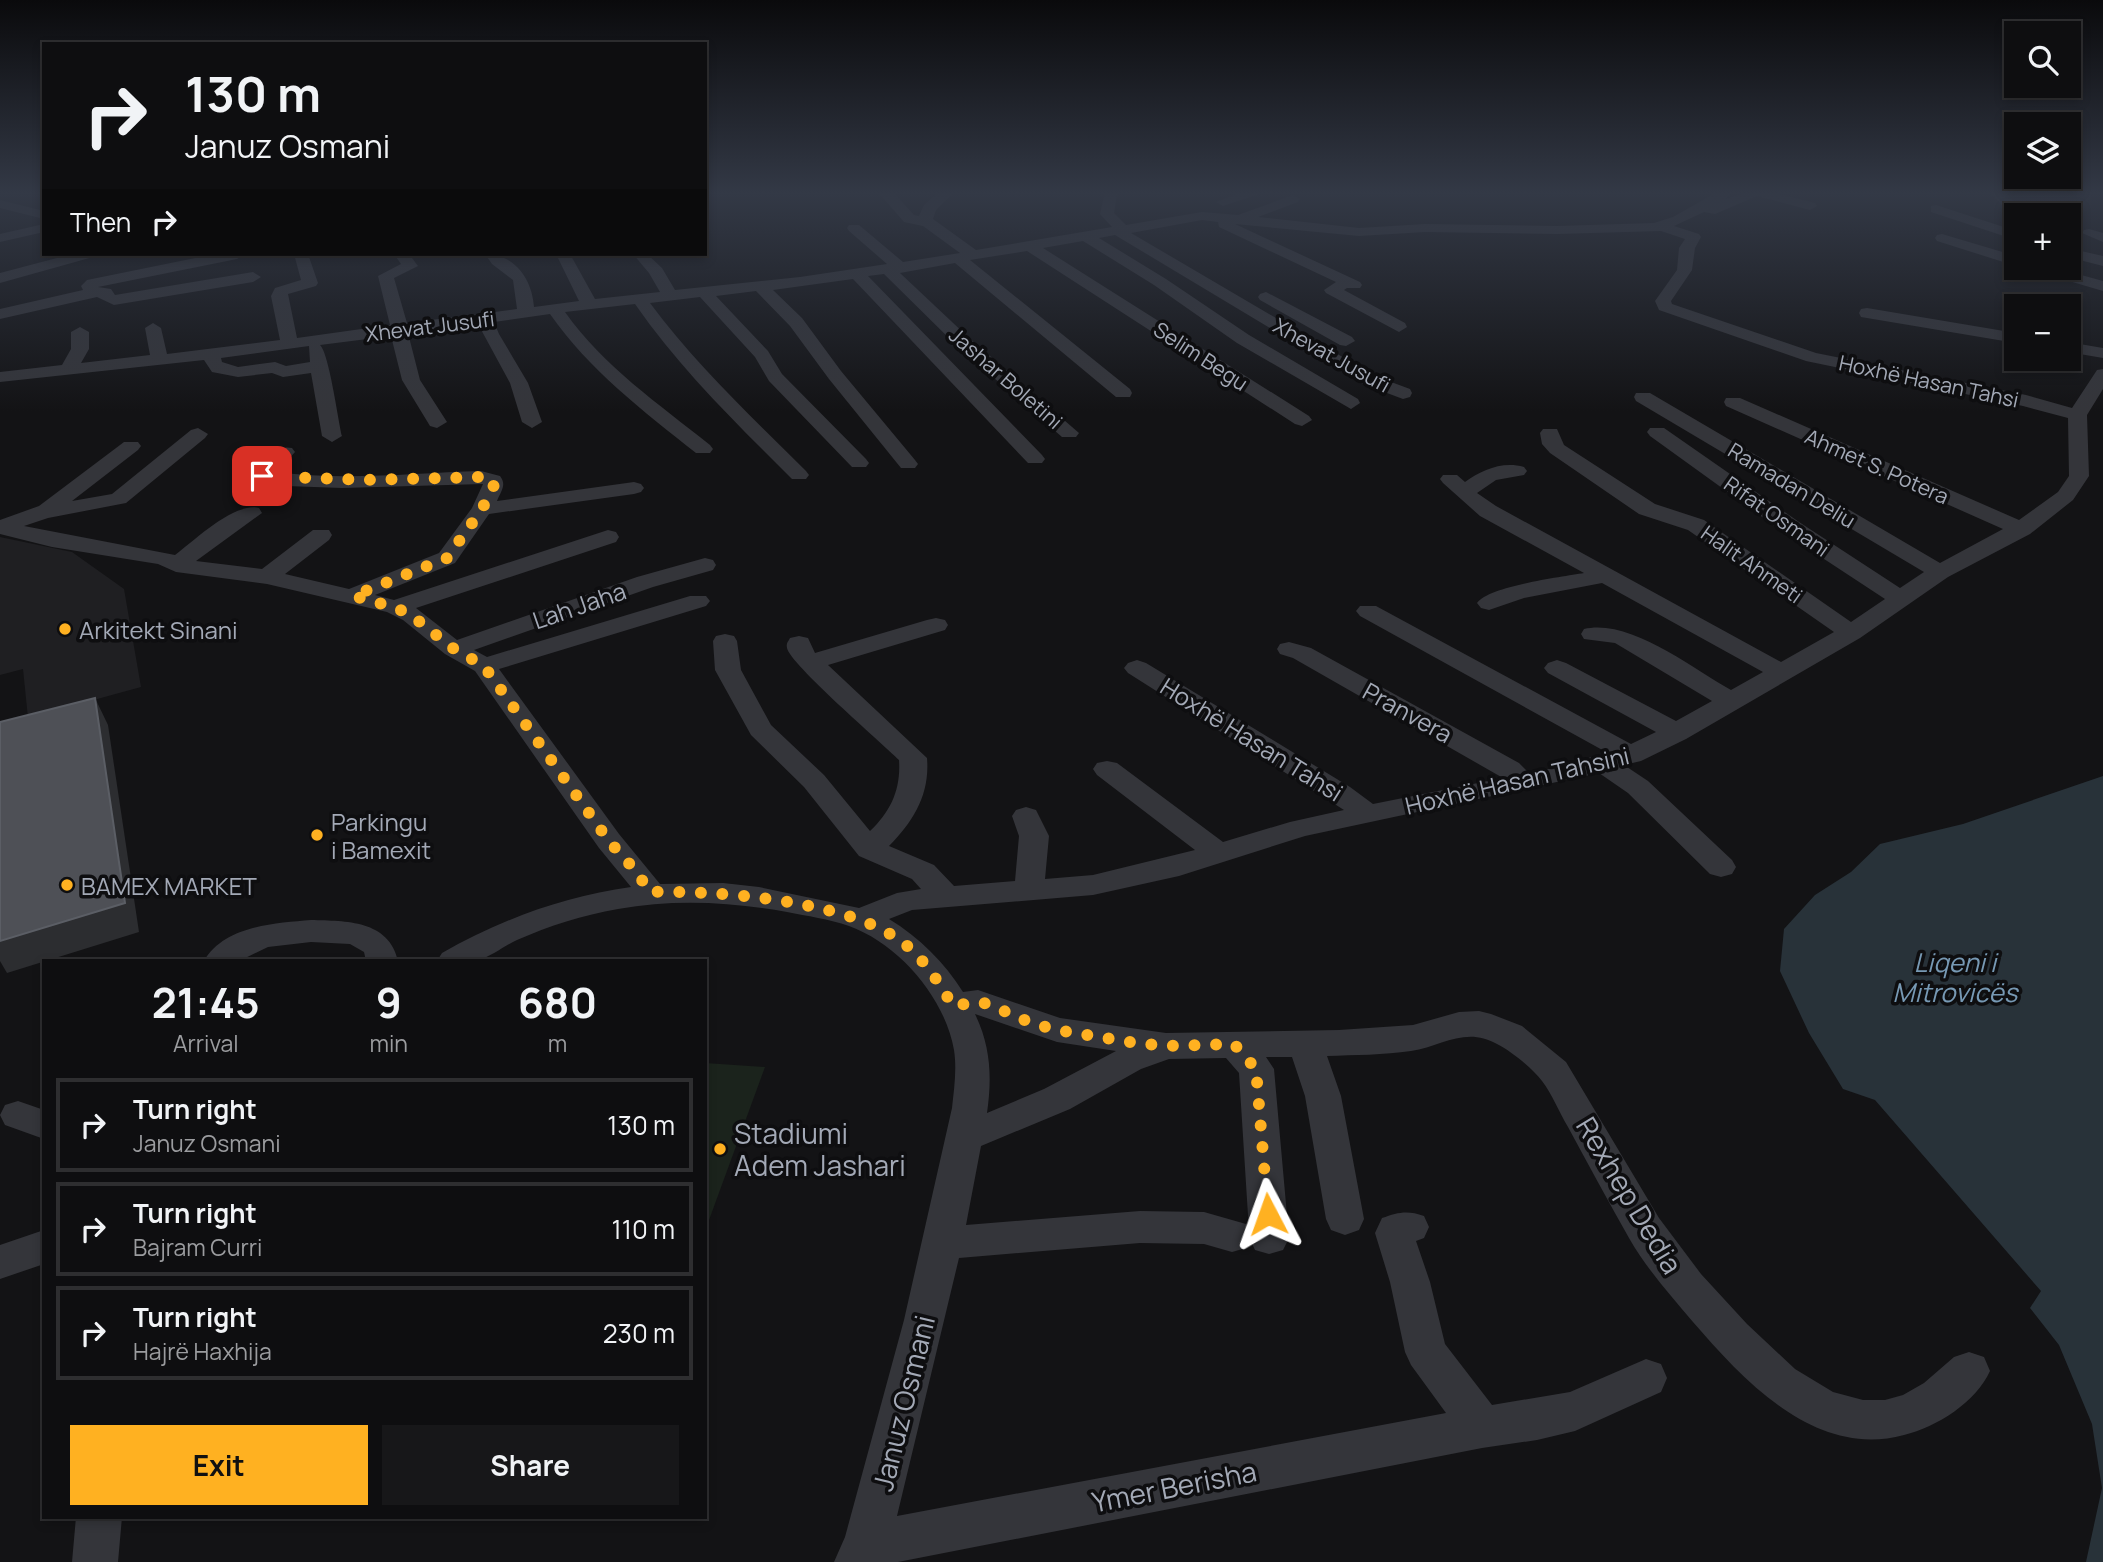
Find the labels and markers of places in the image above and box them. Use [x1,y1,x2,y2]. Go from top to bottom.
pin [232,446,292,506]
place label: Arkitekt Sinani [79,613,238,646]
marker: Arkitekt Sinani [57,621,73,637]
place label: Parkingu i Bamexit [331,805,431,866]
marker: Parkingu i Bamexit [309,827,325,843]
place label: BAMEX MARKET [81,869,258,902]
marker: BAMEX MARKET [59,877,75,893]
place label: Stadiumi Adem Jashari [734,1114,906,1184]
marker: Stadiumi Adem Jashari [712,1141,728,1157]

